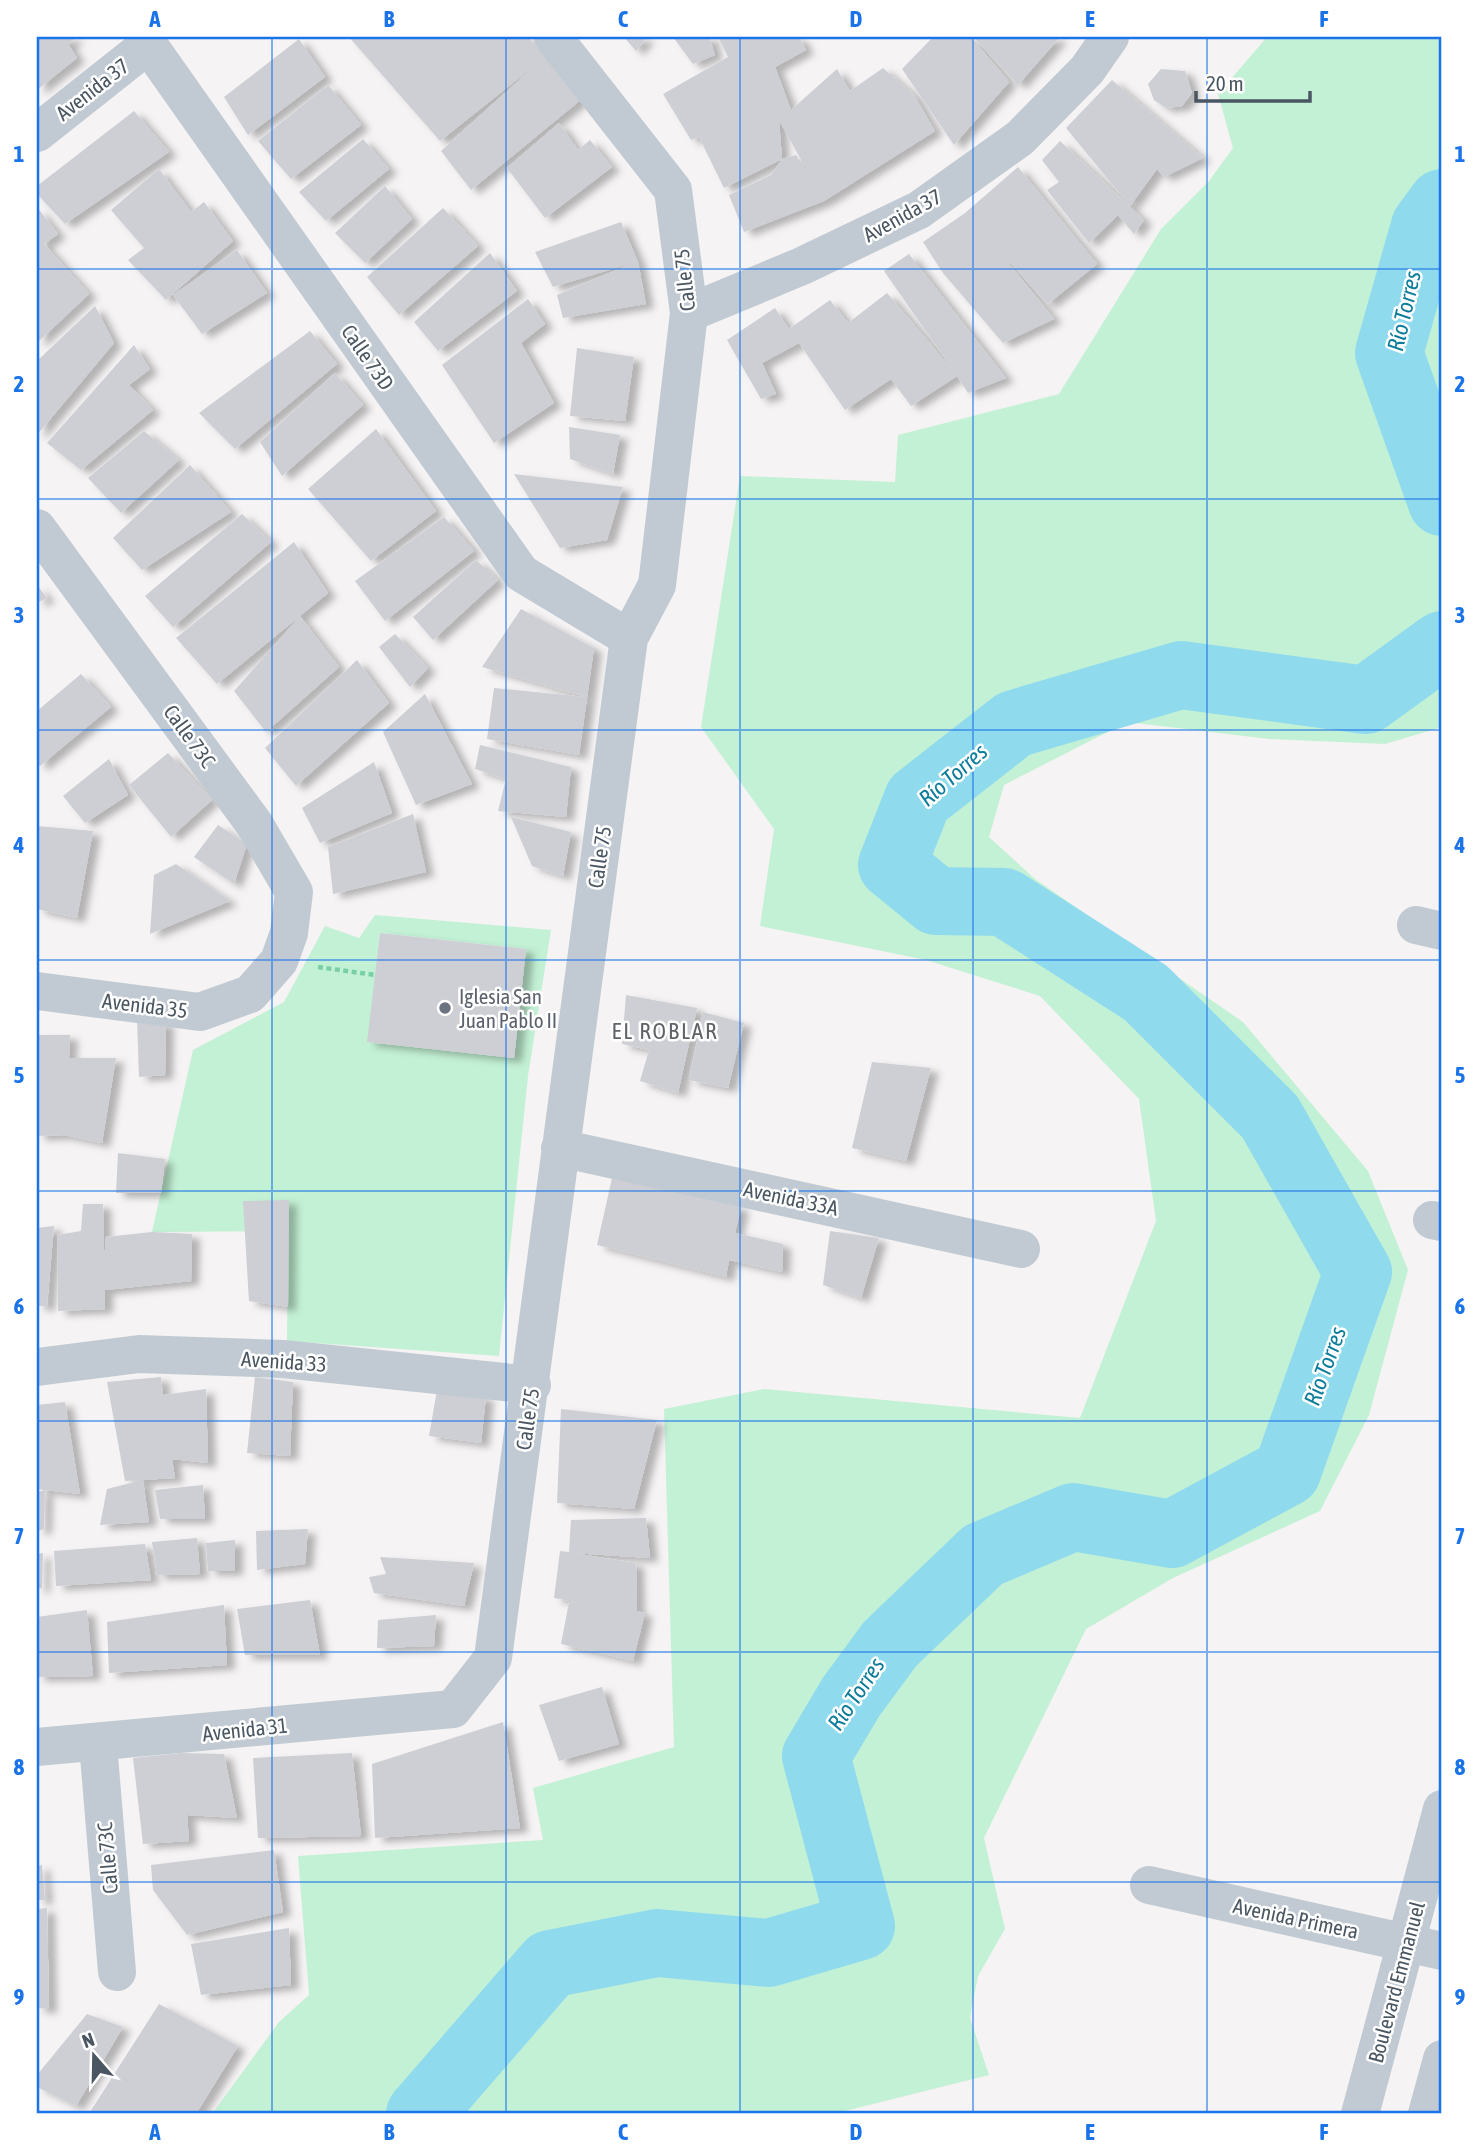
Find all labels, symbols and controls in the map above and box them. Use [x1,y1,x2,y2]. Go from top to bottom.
text: A [148,6,161,32]
text: B [384,6,395,32]
text: C [618,6,629,32]
text: D [850,6,863,32]
text: E [1085,6,1095,32]
text: F [1319,6,1329,32]
street label: Avenida 37 [51,53,133,125]
scale bar [1196,60,1309,104]
text: 20 m [1206,71,1244,95]
text: 1 [14,141,25,167]
text: 1 [1455,141,1466,167]
street label: Avenida 37 [859,184,945,246]
street label: Calle 75 [669,248,699,312]
water label: Río Torres [1382,268,1426,354]
street label: Calle 73D [337,320,399,394]
text: 2 [14,371,24,397]
text: 2 [1455,371,1465,397]
text: 3 [14,602,24,628]
text: 3 [1455,602,1465,628]
street label: Calle 73C [159,700,221,773]
water label: Río Torres [914,738,992,812]
street label: Calle 75 [583,824,615,890]
text: 4 [13,832,25,858]
text: 4 [1454,832,1466,858]
place label: Iglesia San Juan Pablo II [459,984,557,1032]
street label: Avenida 35 [101,988,189,1022]
marker: Iglesia San Juan Pablo II [437,1000,453,1016]
district label: EL ROBLAR [611,1018,719,1044]
text: 5 [14,1062,25,1088]
text: 5 [1455,1062,1466,1088]
street label: Avenida 33A [742,1176,841,1220]
text: 6 [14,1293,25,1319]
text: 6 [1455,1293,1466,1319]
water label: Río Torres [1299,1323,1351,1409]
street label: Avenida 33 [240,1346,328,1376]
street label: Calle 75 [511,1386,543,1452]
text: 7 [14,1523,24,1549]
text: 7 [1455,1523,1465,1549]
water label: Río Torres [822,1653,890,1735]
street label: Avenida 31 [201,1713,289,1745]
text: 8 [14,1754,25,1780]
text: 8 [1455,1754,1466,1780]
street label: Calle 73C [92,1821,122,1895]
street label: Avenida Primera [1231,1893,1361,1943]
street label: Boulevard Emmanuel [1363,1898,1429,2065]
text: 9 [14,1984,25,2010]
text: 9 [1455,1984,1466,2010]
north arrow [60,2022,130,2092]
text: N [79,2028,97,2052]
text: A [148,2119,161,2145]
text: B [384,2119,395,2145]
text: C [618,2119,629,2145]
text: D [850,2119,863,2145]
text: E [1085,2119,1095,2145]
text: F [1319,2119,1329,2145]

